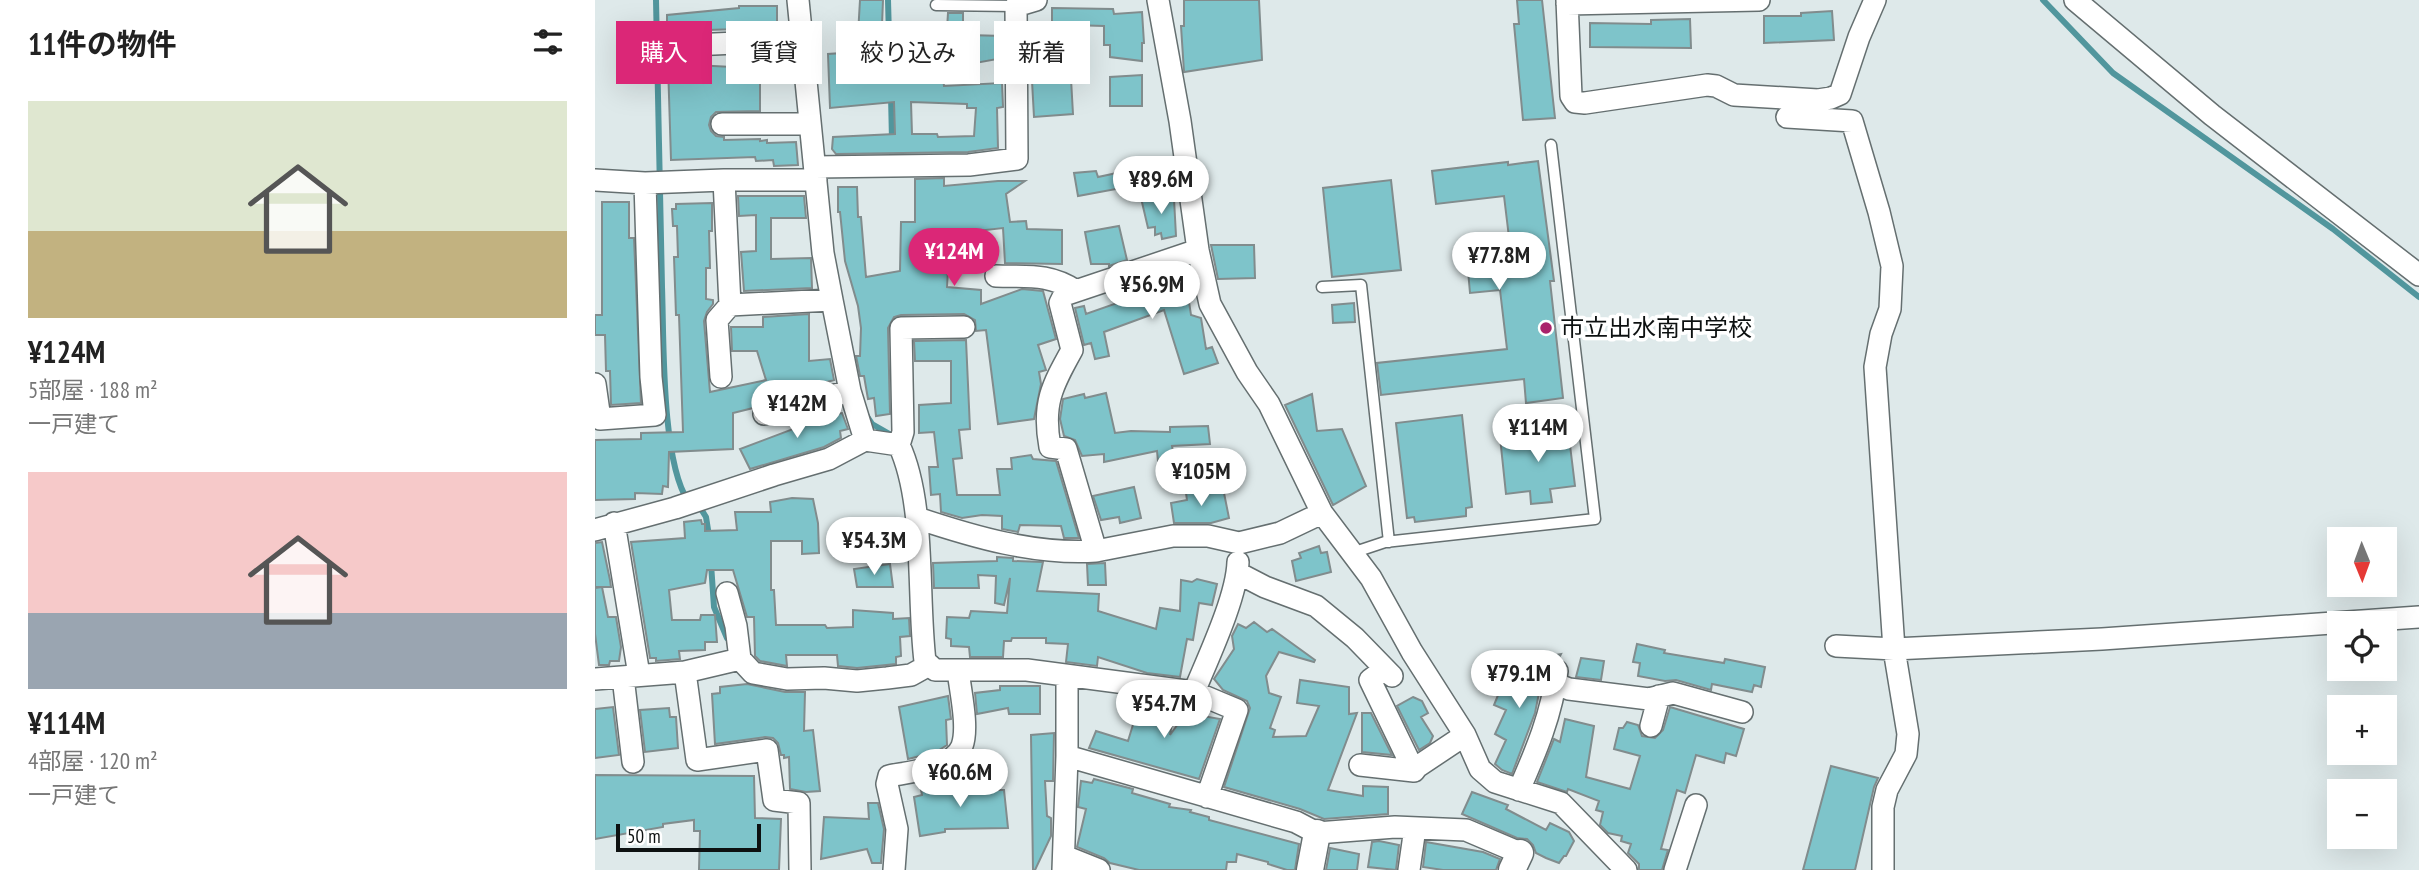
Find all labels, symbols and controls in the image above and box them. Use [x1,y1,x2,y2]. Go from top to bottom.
chip: 購入 [616,21,712,84]
chip: 賃貸 [726,21,822,84]
chip: 絞り込み [836,21,980,84]
chip: 新着 [994,21,1090,84]
icon: filters [529,23,567,61]
text: 11件の物件 [28,24,177,63]
icon: home [235,146,361,272]
pin: ¥89.6M [1104,156,1218,216]
text: ¥89.6M [1129,164,1193,193]
pin: ¥124M [905,229,1003,288]
pin: ¥77.8M [1442,232,1556,292]
text: ¥124M [924,236,984,265]
text: ¥77.8M [1468,240,1530,269]
pin: ¥56.9M [1095,262,1209,321]
text: ¥56.9M [1120,269,1184,298]
place label: 市立出水南中学校 [1560,312,1752,343]
marker: 市立出水南中学校 [1538,320,1554,336]
text: ¥124M [28,332,105,371]
text: 5部屋 · 188 m² [28,375,158,404]
pin: ¥142M [748,380,846,440]
text: ¥142M [767,388,827,417]
pin: ¥114M [1489,405,1587,464]
text: 一戸建て [28,409,120,438]
text: ¥114M [1508,412,1568,441]
pin: ¥105M [1152,448,1250,508]
text: ¥105M [1171,456,1231,485]
icon: home [235,517,361,643]
pin: ¥54.3M [817,518,931,577]
text: ¥54.3M [842,525,906,554]
north arrow [2327,527,2397,597]
map controls [2327,527,2397,849]
button: locate [2327,611,2397,681]
pin: ¥79.1M [1462,650,1576,710]
text: ¥79.1M [1487,658,1551,687]
pin: ¥54.7M [1107,680,1221,740]
text: ¥54.7M [1132,688,1196,717]
button: + [2327,695,2397,765]
text: ¥114M [28,703,105,742]
text: 4部屋 · 120 m² [28,746,158,775]
pin: ¥60.6M [903,750,1017,809]
text: ¥60.6M [928,757,992,786]
button: − [2327,779,2397,849]
text: 一戸建て [28,780,120,809]
scale bar [616,821,761,853]
text: 50 m [627,824,661,848]

